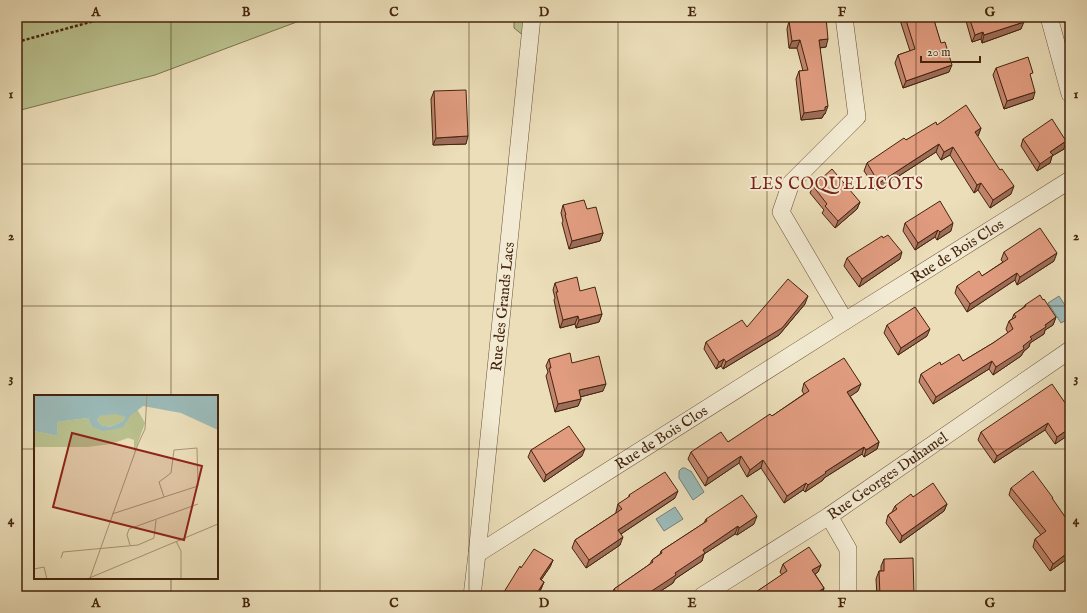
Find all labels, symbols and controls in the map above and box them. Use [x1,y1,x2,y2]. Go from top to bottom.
text: A [91,4,102,21]
text: B [242,4,251,21]
text: C [389,4,399,21]
text: D [539,4,550,21]
text: E [687,4,697,21]
text: F [838,4,847,21]
text: G [985,4,996,21]
scale bar [921,38,980,64]
text: 20 m [927,45,950,60]
text: 1 [9,86,14,103]
text: 1 [1074,86,1079,103]
district label: LES COQUELICOTS [750,175,924,195]
street label: Rue de Bois Clos [907,215,1008,287]
text: 2 [8,228,14,245]
text: 2 [1073,228,1079,245]
street label: Rue des Grands Lacs [487,241,519,372]
text: 3 [9,370,14,387]
text: 3 [1074,370,1079,387]
inset map [34,395,218,579]
street label: Rue de Bois Clos [612,401,711,474]
street label: Rue Georges Duhamel [824,428,952,524]
text: 4 [8,512,15,529]
text: 4 [1073,512,1080,529]
text: A [91,595,102,612]
text: B [242,595,251,612]
text: C [389,595,399,612]
text: D [539,595,550,612]
text: E [687,595,697,612]
text: F [838,595,847,612]
text: G [985,595,996,612]

